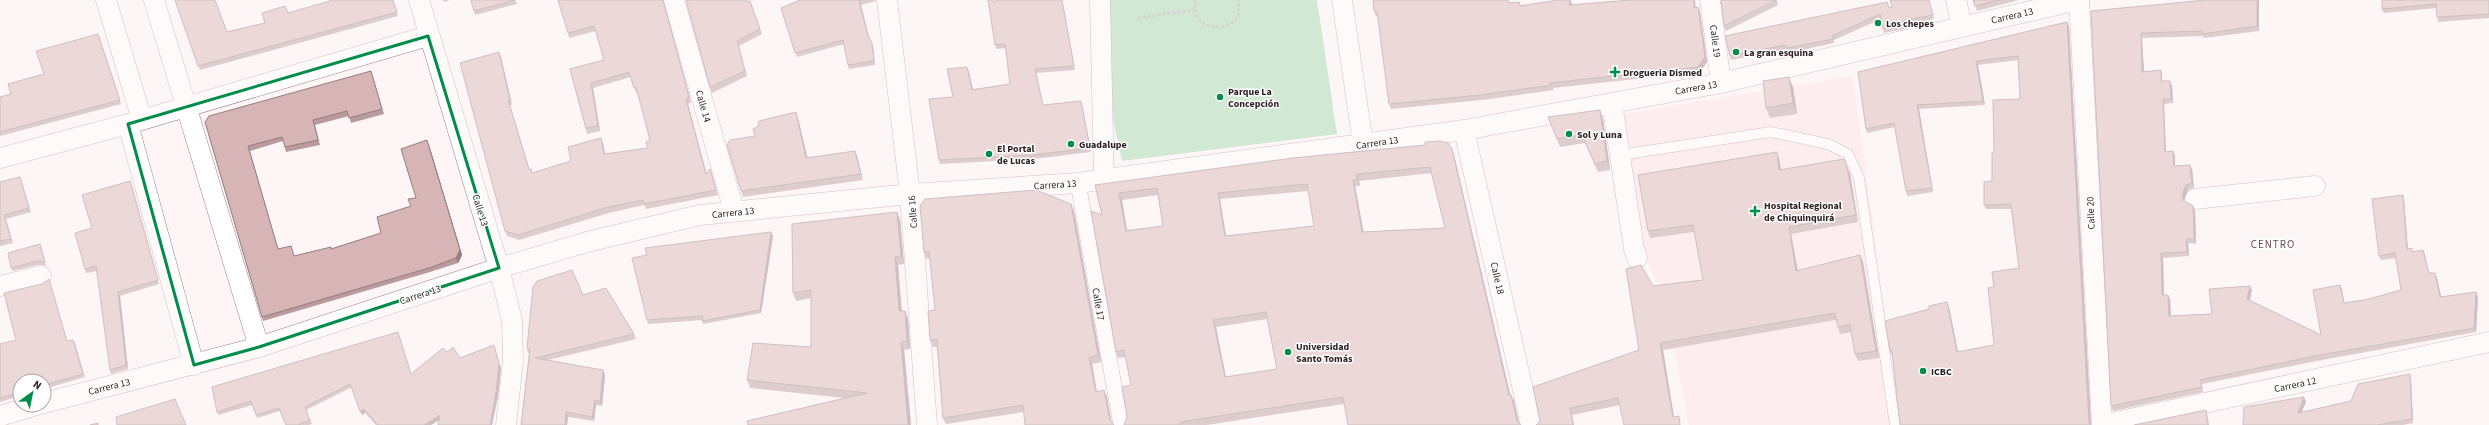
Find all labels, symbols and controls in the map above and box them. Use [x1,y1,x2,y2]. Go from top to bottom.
street label: Carrera 13 [1990,4,2035,28]
place label: Los chepes [1886,17,1934,31]
marker: Los chepes [1873,18,1883,28]
street label: Calle 19 [1706,24,1724,58]
place label: La gran esquina [1744,46,1813,60]
marker: La gran esquina [1731,47,1741,57]
place label: Drogueria Dismed [1623,66,1702,80]
marker: Drogueria Dismed [1610,67,1620,77]
street label: Carrera 13 [1674,77,1718,99]
place label: Parque La Concepción [1228,85,1279,111]
street label: Calle 14 [692,89,714,124]
marker: Parque La Concepción [1215,92,1225,102]
place label: Sol y Luna [1577,128,1622,142]
marker: Sol y Luna [1564,129,1574,139]
street label: Carrera 13 [1355,133,1399,153]
place label: Guadalupe [1079,138,1127,152]
marker: Guadalupe [1066,139,1076,149]
place label: El Portal de Lucas [997,142,1036,168]
marker: El Portal de Lucas [984,149,994,159]
street label: Carrera 13 [1033,177,1077,193]
street label: Calle 13 [469,193,492,228]
street label: Calle 16 [905,195,921,229]
street label: Calle 20 [2083,196,2099,230]
place label: Hospital Regional de Chiquinquirá [1764,199,1842,225]
street label: Carrera 13 [711,204,755,222]
marker: Hospital Regional de Chiquinquirá [1749,205,1761,217]
district label: CENTRO [2251,237,2295,252]
street label: Calle 18 [1487,261,1508,296]
street label: Carrera 13 [398,282,443,308]
street label: Calle 17 [1088,287,1108,322]
place label: Universidad Santo Tomás [1296,340,1353,366]
marker: Universidad Santo Tomás [1283,347,1293,357]
place label: ICBC [1931,365,1952,379]
marker: ICBC [1918,366,1928,376]
north arrow [12,373,52,413]
street label: Carrera 12 [2273,374,2318,396]
street label: Carrera 13 [87,375,132,399]
text: N [30,377,44,393]

